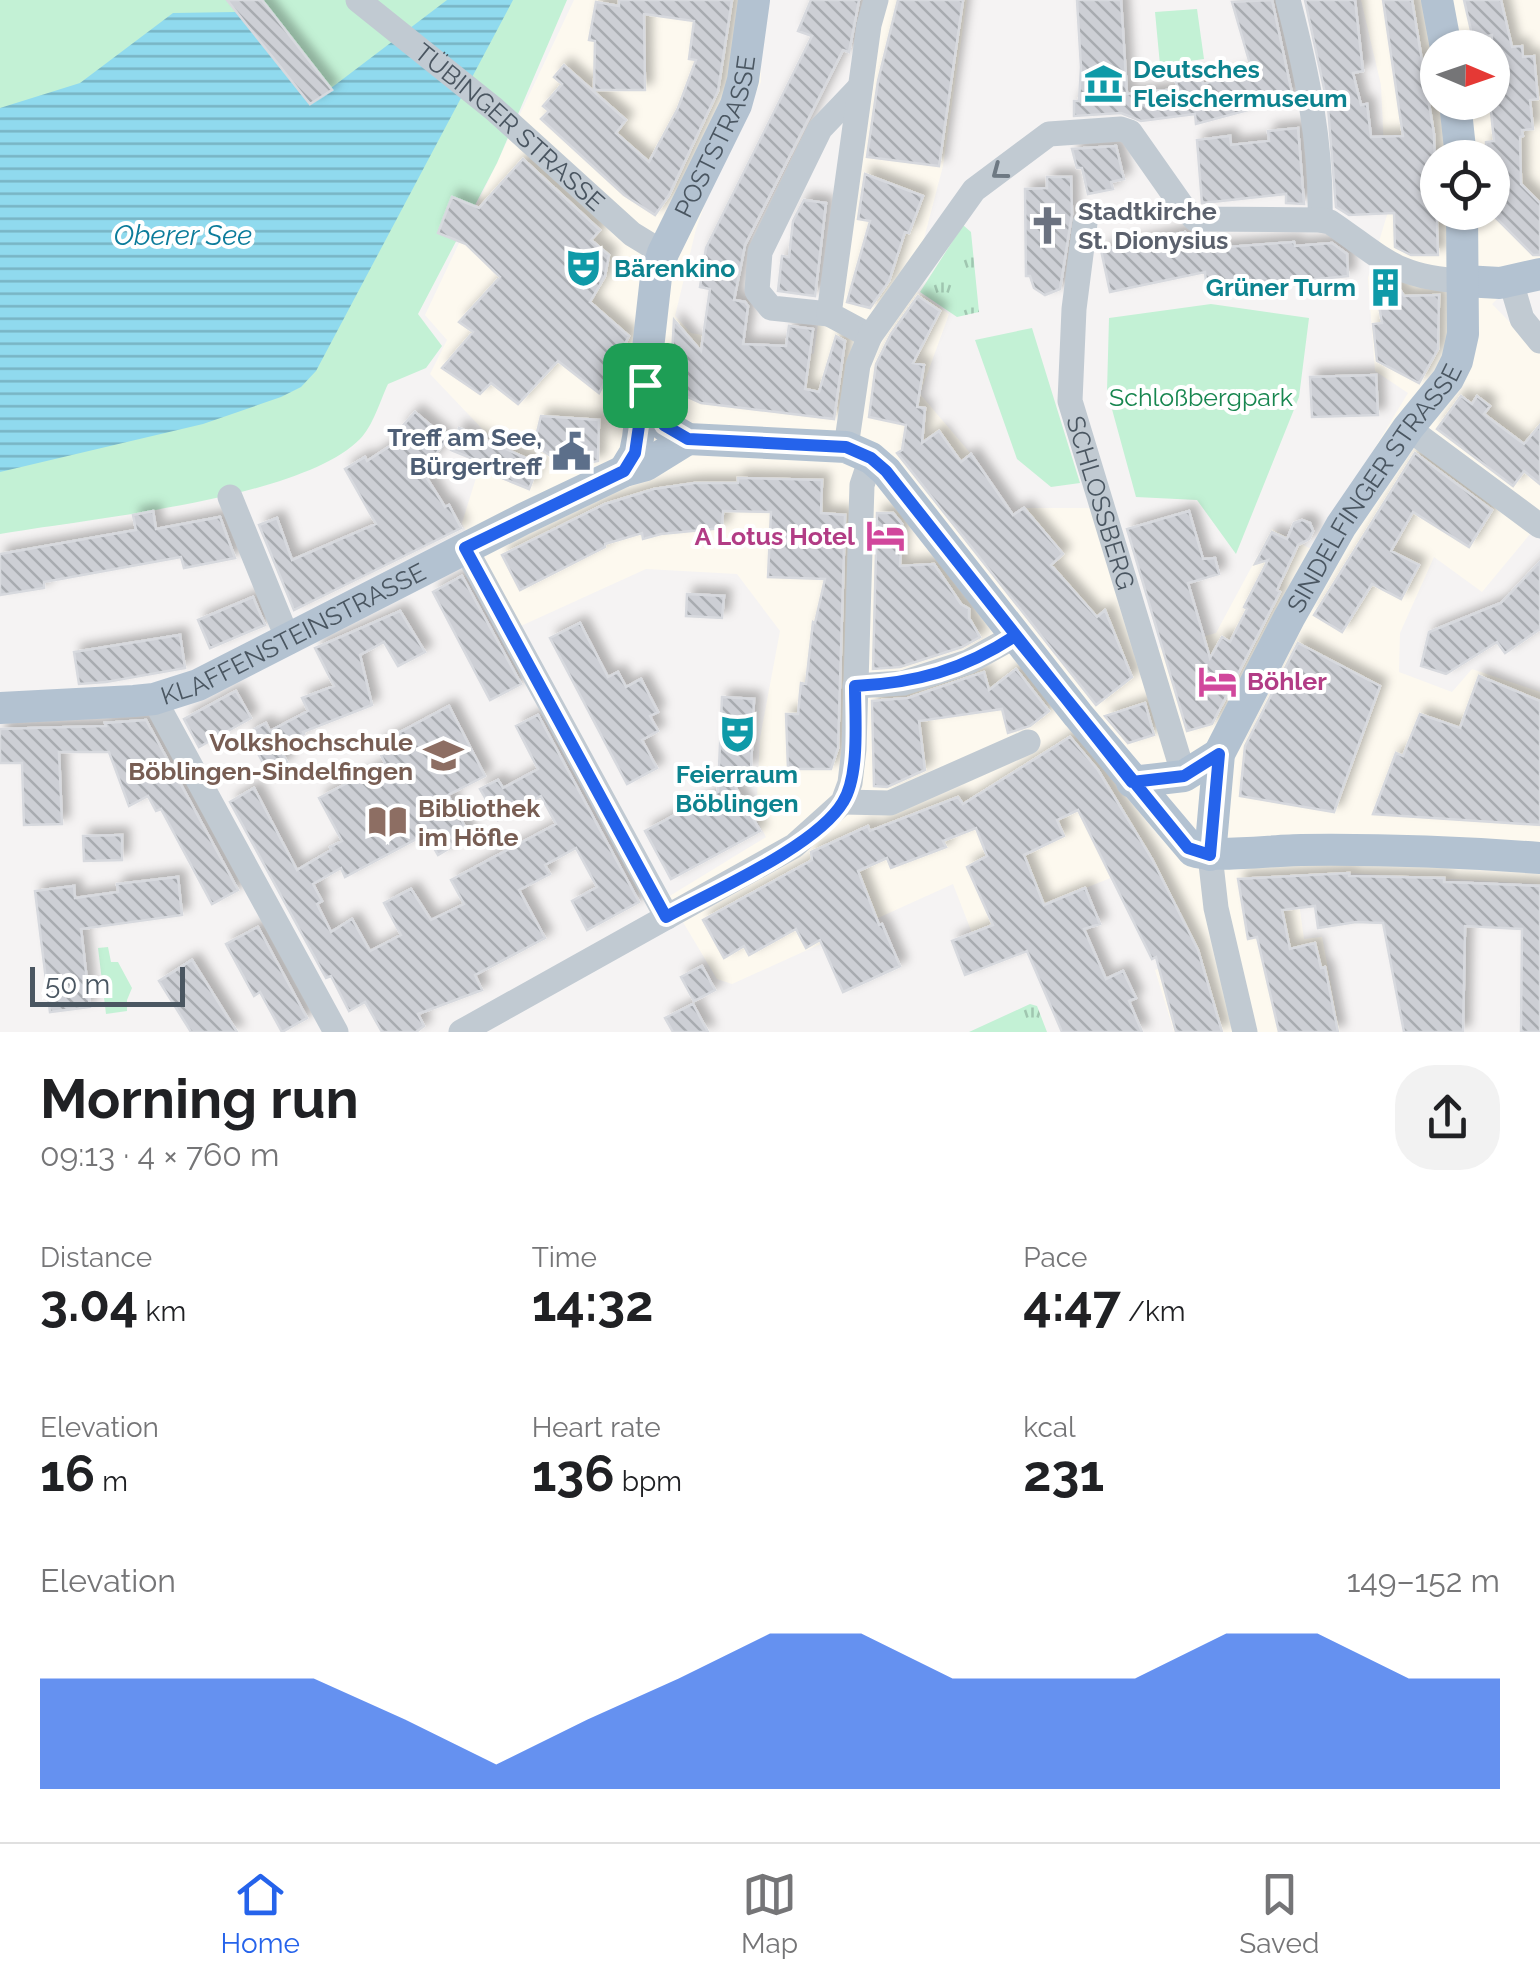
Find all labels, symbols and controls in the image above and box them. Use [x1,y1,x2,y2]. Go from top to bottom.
north arrow [1420,30,1510,120]
map controls [1420,30,1510,230]
street label: TÜBINGER STRASSE [409,37,611,217]
street label: POSTSTRASSE [668,54,761,222]
place label: Deutsches Fleischermuseum [1133,54,1348,113]
museum icon: Deutsches Fleischermuseum [1082,62,1124,104]
button: locate [1420,140,1510,230]
one-way arrow [992,160,1010,177]
place label: Stadtkirche St. Dionysius [1078,196,1228,255]
church icon: Stadtkirche St. Dionysius [1027,204,1069,246]
water label: Oberer See [114,219,252,252]
theatre icon: Bärenkino [563,247,605,289]
place label: Bärenkino [614,253,736,283]
building icon: Grüner Turm [1365,266,1407,308]
place label: Grüner Turm [1206,272,1356,302]
pin [603,343,688,428]
icon: arrive [618,358,673,413]
street label: SINDELFINGER STRASSE [1280,359,1468,618]
park label: Schloßbergpark [1109,382,1294,412]
street label: SCHLOSSBERG [1060,412,1141,593]
place label: Treff am See, Bürgertreff [387,422,543,481]
public building icon: Treff am See, Bürgertreff [551,430,593,472]
hotel icon: A Lotus Hotel [864,515,906,557]
place label: A Lotus Hotel [694,521,855,551]
street label: KLAFFENSTEINSTRASSE [157,556,430,711]
hotel icon: Böhler [1196,660,1238,702]
place label: Böhler [1247,666,1327,696]
theatre icon: Feierraum Böblingen [716,712,758,754]
place label: Volkshochschule Böblingen-Sindelfingen [128,727,413,786]
school or university icon: Volkshochschule Böblingen-Sindelfingen [422,735,464,777]
place label: Feierraum Böblingen [675,759,799,818]
place label: Bibliothek im Höfle [418,793,541,852]
library icon: Bibliothek im Höfle [367,801,409,843]
scale bar [30,962,185,1006]
text: 50 m [45,968,110,1001]
button: share [1395,1065,1500,1170]
text: Morning run [40,1066,359,1131]
text: 09:13 · 4 × 760 m [40,1136,280,1173]
text: Distance [40,1241,152,1274]
text: Time [532,1241,597,1274]
text: Pace [1023,1241,1088,1274]
text: 3.04 [40,1274,138,1333]
text: 14:32 [532,1274,653,1333]
text: 4:47 [1023,1274,1121,1333]
text: km [138,1295,186,1328]
text: /km [1121,1295,1185,1328]
text: Elevation [40,1411,159,1444]
text: Heart rate [532,1411,661,1444]
text: kcal [1023,1411,1076,1444]
text: 16 [40,1444,95,1503]
text: 136 [532,1444,615,1503]
text: 231 [1023,1444,1104,1503]
text: m [95,1465,128,1498]
text: bpm [615,1465,682,1498]
text: Elevation [40,1562,176,1599]
text: 149–152 m [1347,1562,1500,1599]
tab: Home [221,1867,300,1960]
tab: Map [741,1867,798,1960]
tab: Saved [1239,1867,1319,1960]

